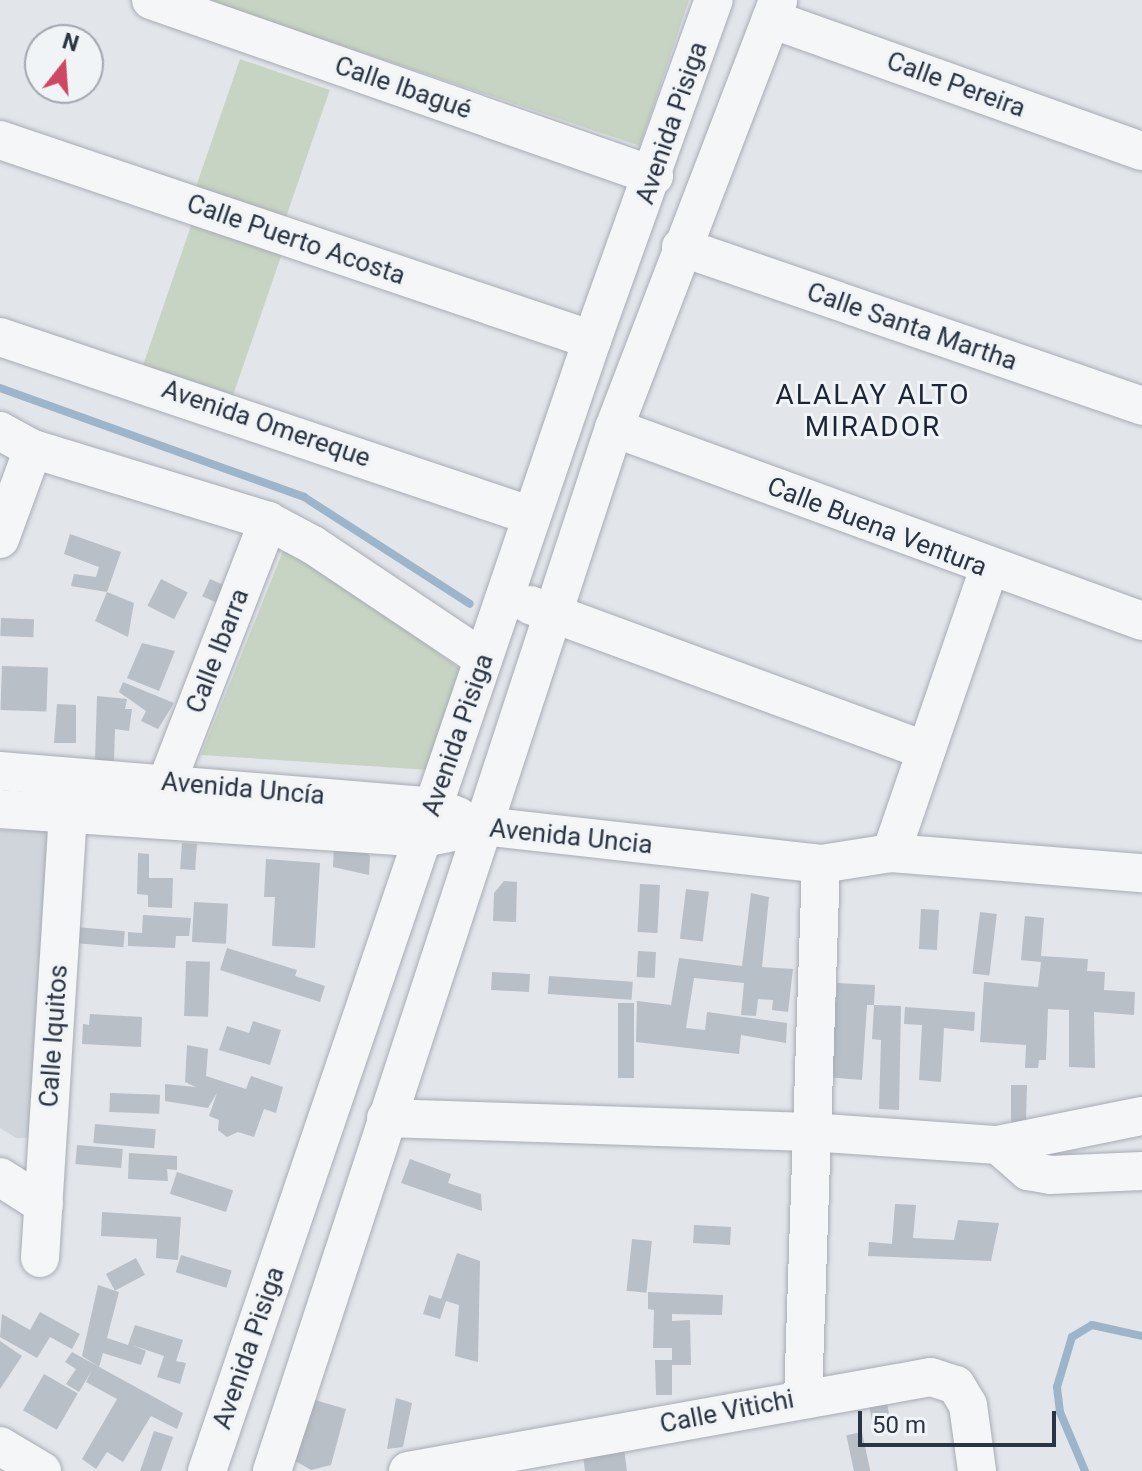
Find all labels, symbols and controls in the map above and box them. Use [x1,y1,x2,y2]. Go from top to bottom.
north arrow [24,24,104,104]
text: N [59,28,82,57]
street label: Avenida Pisiga [630,38,714,208]
street label: Calle Pereira [882,46,1030,124]
street label: Calle Ibagué [331,50,475,126]
street label: Calle Puerto Acosta [183,188,409,292]
street label: Calle Santa Martha [803,276,1021,378]
street label: Avenida Omereque [158,374,374,474]
district label: ALALAY ALTO MIRADOR [775,378,971,444]
street label: Calle Buena Ventura [763,471,991,583]
street label: Calle Ibarra [180,584,256,718]
street label: Avenida Pisiga [416,650,500,820]
street label: Avenida Uncía [160,766,326,812]
street label: Avenida Uncia [488,813,654,861]
street label: Calle Iquitos [33,964,75,1108]
street label: Avenida Pisiga [207,1263,291,1433]
street label: Calle Vitichi [657,1384,797,1440]
scale bar [862,1395,1060,1445]
text: 50 m [872,1411,926,1439]

